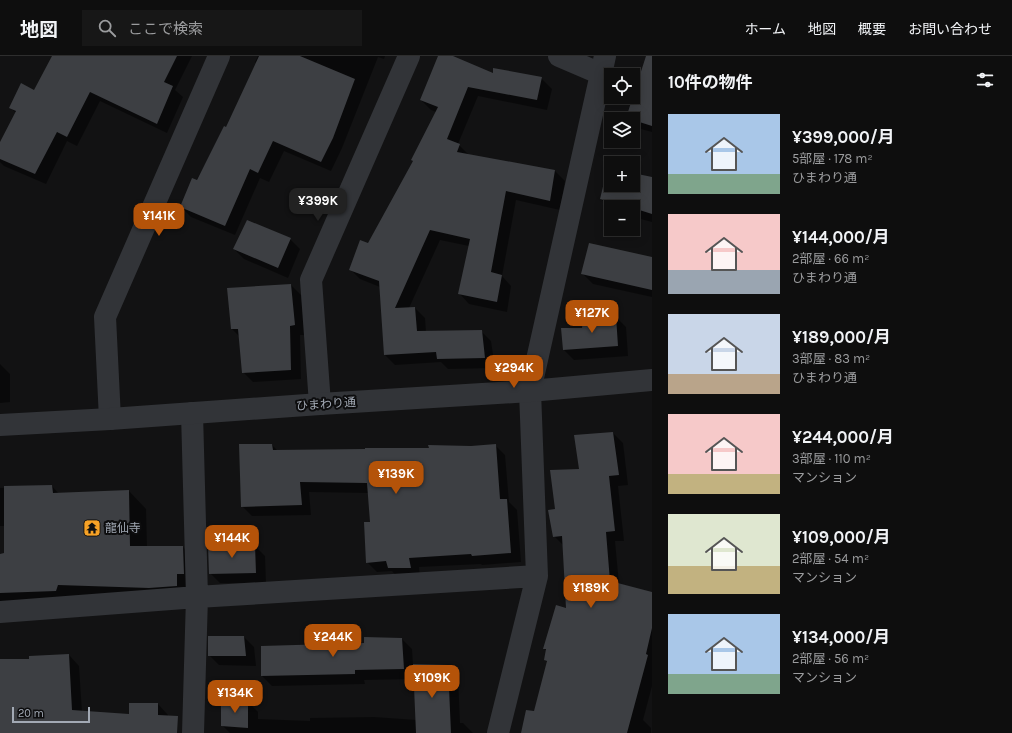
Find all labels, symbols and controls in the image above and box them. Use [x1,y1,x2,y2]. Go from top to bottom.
search box [82,10,362,46]
icon: search [96,17,118,39]
text: 地図 [20,19,58,41]
text: ここで検索 [128,20,203,38]
text: ホーム [744,21,786,38]
text: 地図 [808,21,836,38]
text: 概要 [858,21,886,38]
text: お問い合わせ [908,21,992,38]
map controls [604,68,640,236]
button: locate [604,68,640,104]
icon: filters [974,69,996,91]
text: 10件の物件 [668,72,753,92]
button: layers [604,112,640,148]
text: ¥399,000/月 [792,127,895,147]
icon: home [700,130,748,178]
text: 5部屋 · 178 m² [792,151,873,166]
button: + [604,156,640,192]
text: ひまわり通 [792,170,857,185]
pin: ¥399K [290,188,346,222]
text: ¥399K [298,193,338,208]
button: − [604,200,640,236]
pin: ¥141K [131,203,187,237]
text: ¥141K [142,208,176,223]
text: ¥144,000/月 [792,227,890,247]
icon: home [700,230,748,278]
text: 2部屋 · 66 m² [792,251,869,266]
text: ひまわり通 [792,270,857,285]
pin: ¥127K [564,300,620,334]
text: ¥127K [574,305,610,320]
text: ¥189,000/月 [792,327,891,347]
icon: home [700,330,748,378]
text: 3部屋 · 83 m² [792,351,870,366]
pin: ¥294K [486,355,542,389]
text: ¥294K [494,360,534,375]
text: ひまわり通 [792,370,857,385]
street label: ひまわり通 [296,395,356,413]
text: ¥244,000/月 [792,427,894,447]
icon: home [700,430,748,478]
text: 3部屋 · 110 m² [792,451,871,466]
pin: ¥139K [368,461,424,495]
text: ¥139K [378,466,414,481]
text: マンション [792,470,857,485]
temple icon: 龍仙寺 [82,518,102,538]
place label: 龍仙寺 [105,521,141,535]
pin: ¥144K [204,525,260,559]
text: ¥109,000/月 [792,527,891,547]
text: ¥144K [214,530,250,545]
icon: home [700,530,748,578]
text: 2部屋 · 54 m² [792,551,869,566]
text: マンション [792,570,857,585]
pin: ¥189K [563,575,619,609]
text: ¥189K [572,580,610,595]
pin: ¥244K [305,624,361,658]
text: ¥134,000/月 [792,627,890,647]
text: ¥244K [313,629,353,644]
icon: home [700,630,748,678]
text: 2部屋 · 56 m² [792,651,869,666]
pin: ¥109K [404,665,460,699]
text: ¥109K [414,670,450,685]
text: マンション [792,670,857,685]
pin: ¥134K [207,680,263,714]
text: ¥134K [217,685,253,700]
scale bar [12,705,90,724]
text: 20 m [18,707,44,720]

